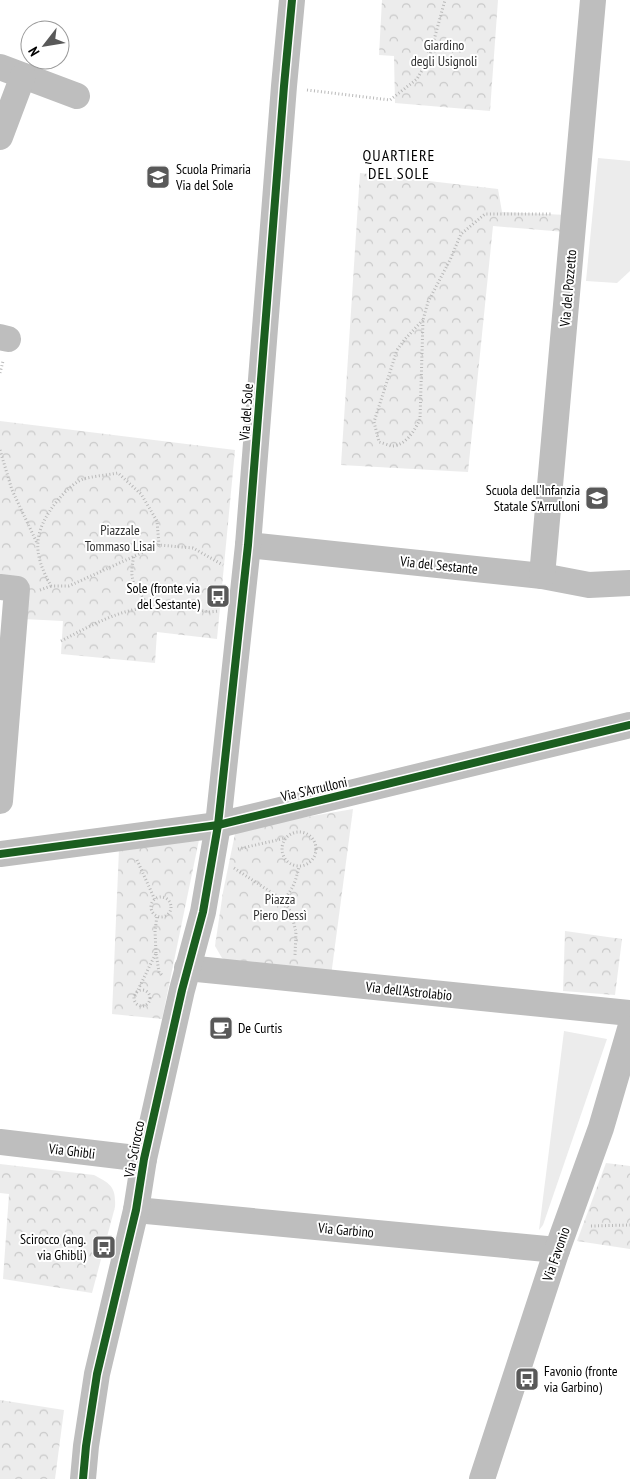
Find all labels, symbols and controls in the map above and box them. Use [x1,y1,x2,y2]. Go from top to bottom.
north arrow [20,20,70,70]
park label: Giardino degli Usignoli [411,36,477,70]
text: N [24,44,44,60]
district label: QUARTIERE DEL SOLE [363,145,435,183]
place label: Scuola Primaria Via del Sole [175,160,251,194]
school or university icon: Scuola Primaria Via del Sole [145,164,171,190]
street label: Via del Pozzetto [556,249,580,328]
street label: Via del Sole [235,383,257,442]
place label: Scuola dell'Infanzia Statale S'Arrulloni [486,481,580,515]
school or university icon: Scuola dell'Infanzia Statale S'Arrulloni [584,485,610,511]
park label: Piazzale Tommaso Lisai [85,521,155,555]
street label: Via del Sestante [398,552,479,578]
place label: Sole (fronte via del Sestante) [127,579,201,613]
bus stop icon: Sole (fronte via del Sestante) [205,583,231,609]
street label: Via S'Arrulloni [278,773,349,806]
park label: Piazza Piero Dessì [253,890,307,924]
street label: Via dell'Astrolabio [364,977,453,1004]
cafe icon: De Curtis [208,1015,234,1041]
place label: De Curtis [238,1019,282,1037]
street label: Via Scirocco [119,1119,148,1180]
street label: Via Ghibli [47,1139,96,1163]
street label: Via Garbino [316,1219,375,1241]
street label: Via Favonio [538,1225,574,1284]
place label: Scirocco (ang. via Ghibli) [20,1230,87,1264]
bus stop icon: Scirocco (ang. via Ghibli) [91,1234,117,1260]
place label: Favonio (fronte via Garbino) [544,1362,618,1396]
bus stop icon: Favonio (fronte via Garbino) [514,1366,540,1392]

